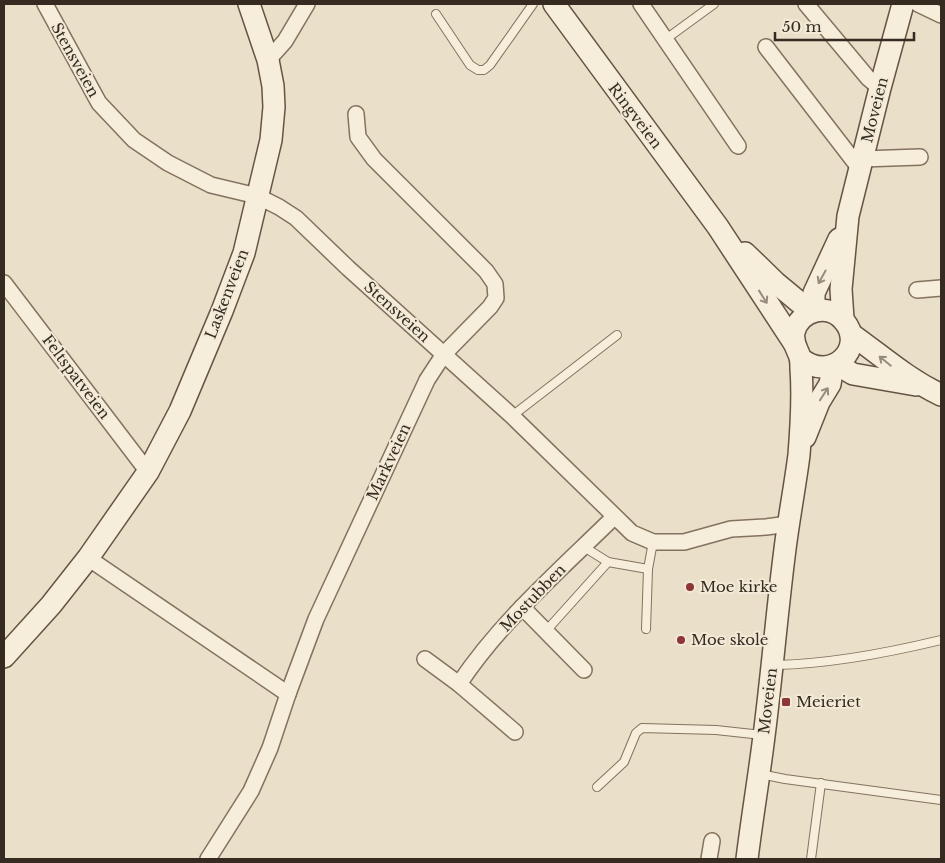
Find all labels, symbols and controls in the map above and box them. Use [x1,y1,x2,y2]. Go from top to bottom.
scale bar [775,10,914,42]
text: 50 m [782,17,822,36]
street label: Stensveien [47,19,104,100]
street label: Moveien [857,75,892,145]
street label: Ringveien [604,79,666,152]
street label: Laskenveien [201,246,252,341]
one-way arrow [817,269,827,284]
street label: Stensveien [360,277,434,346]
one-way arrow [759,290,769,304]
street label: Feltspatveien [38,331,114,423]
one-way arrow [879,355,892,366]
one-way arrow [818,387,829,401]
street label: Markveien [363,420,415,503]
street label: Mostubben [496,560,570,635]
place label: Moe kirke [700,577,777,596]
marker: Moe kirke [684,581,696,593]
place label: Moe skole [691,630,768,649]
marker: Moe skole [675,634,687,646]
street label: Moveien [754,667,781,735]
place label: Meieriet [796,692,861,711]
marker: Meieriet [780,696,792,708]

